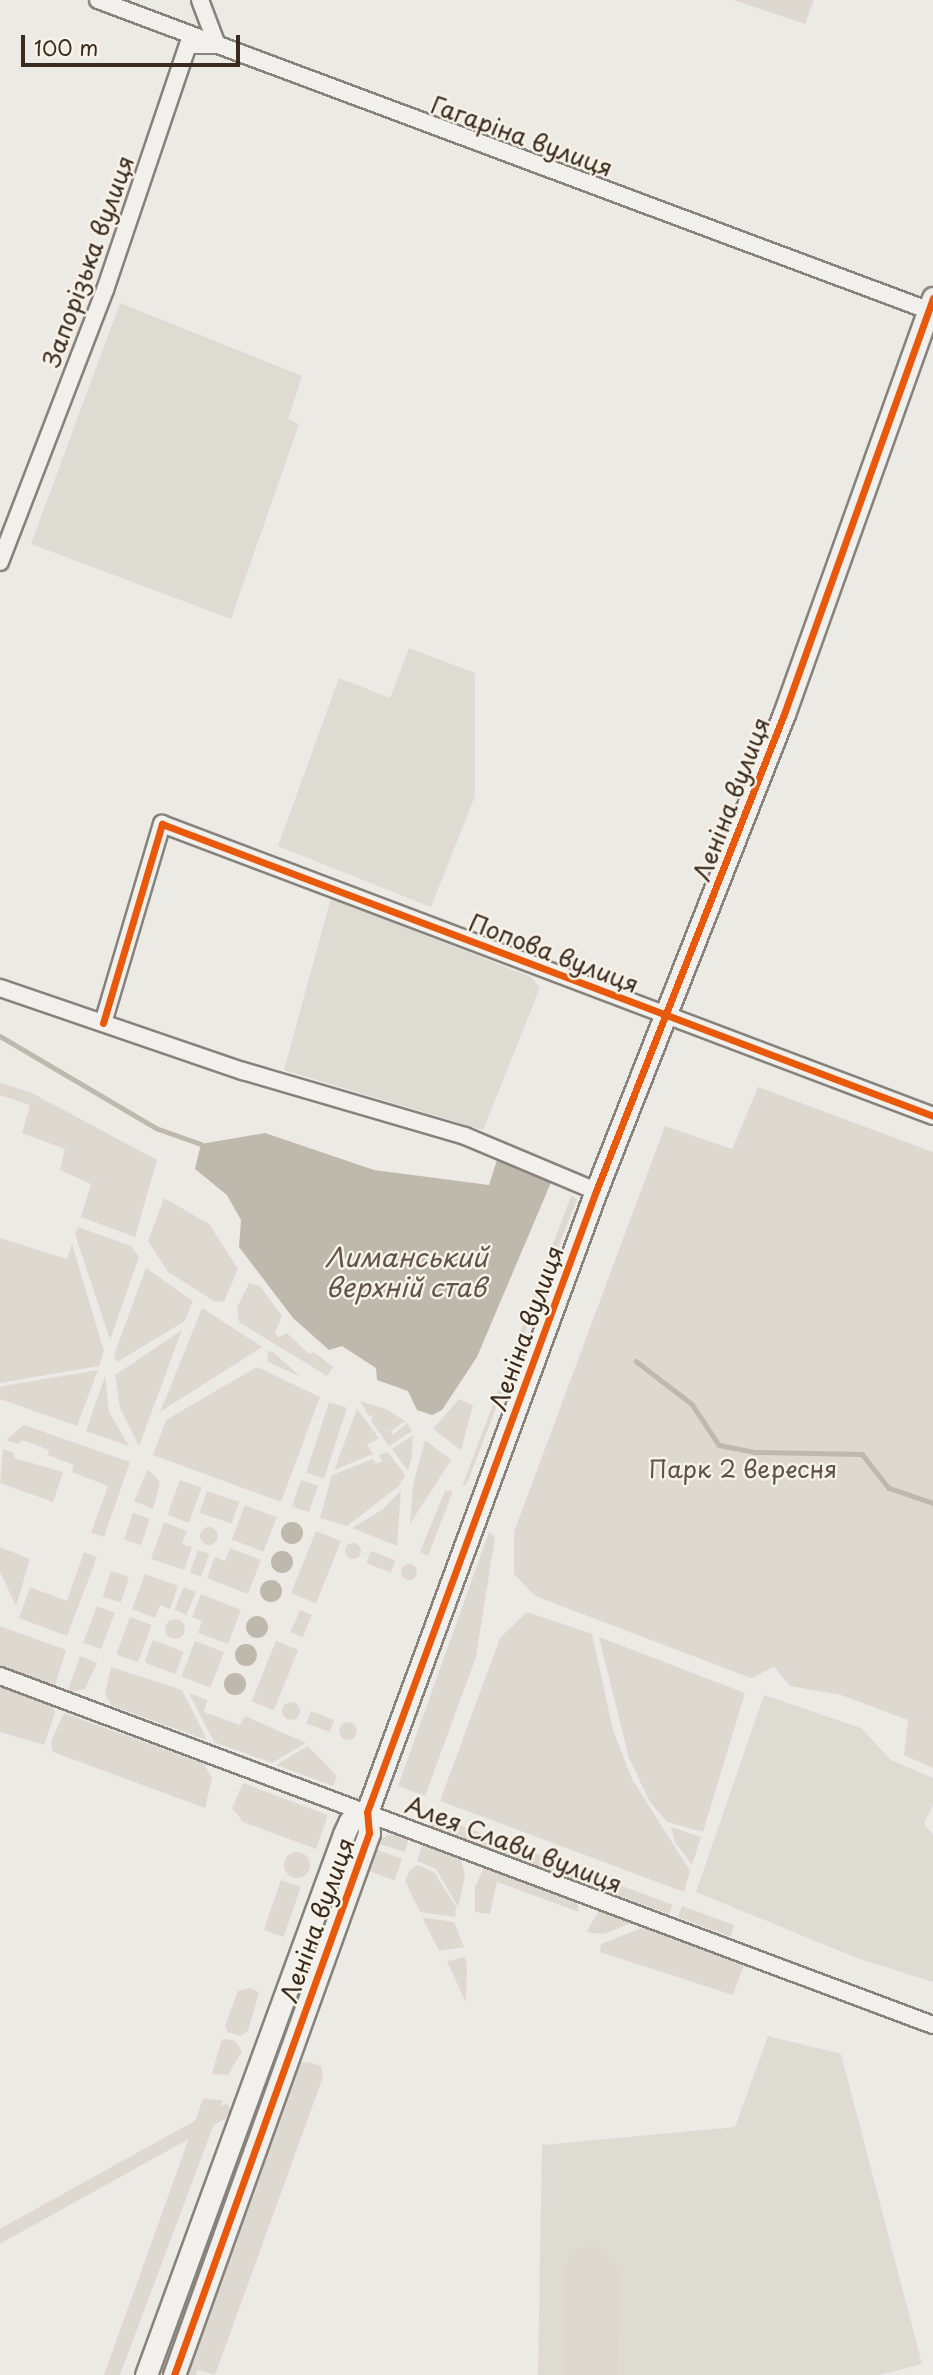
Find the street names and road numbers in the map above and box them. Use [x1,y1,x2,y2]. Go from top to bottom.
street label: Гагаріна вулиця [426,89,618,183]
street label: Запорізька вулиця [36,151,140,371]
street label: Леніна вулиця [686,713,776,885]
street label: Попова вулиця [465,907,643,999]
street label: Леніна вулиця [483,1241,569,1415]
street label: Алея Слави вулиця [402,1789,626,1899]
street label: Леніна вулиця [274,1833,360,2007]

